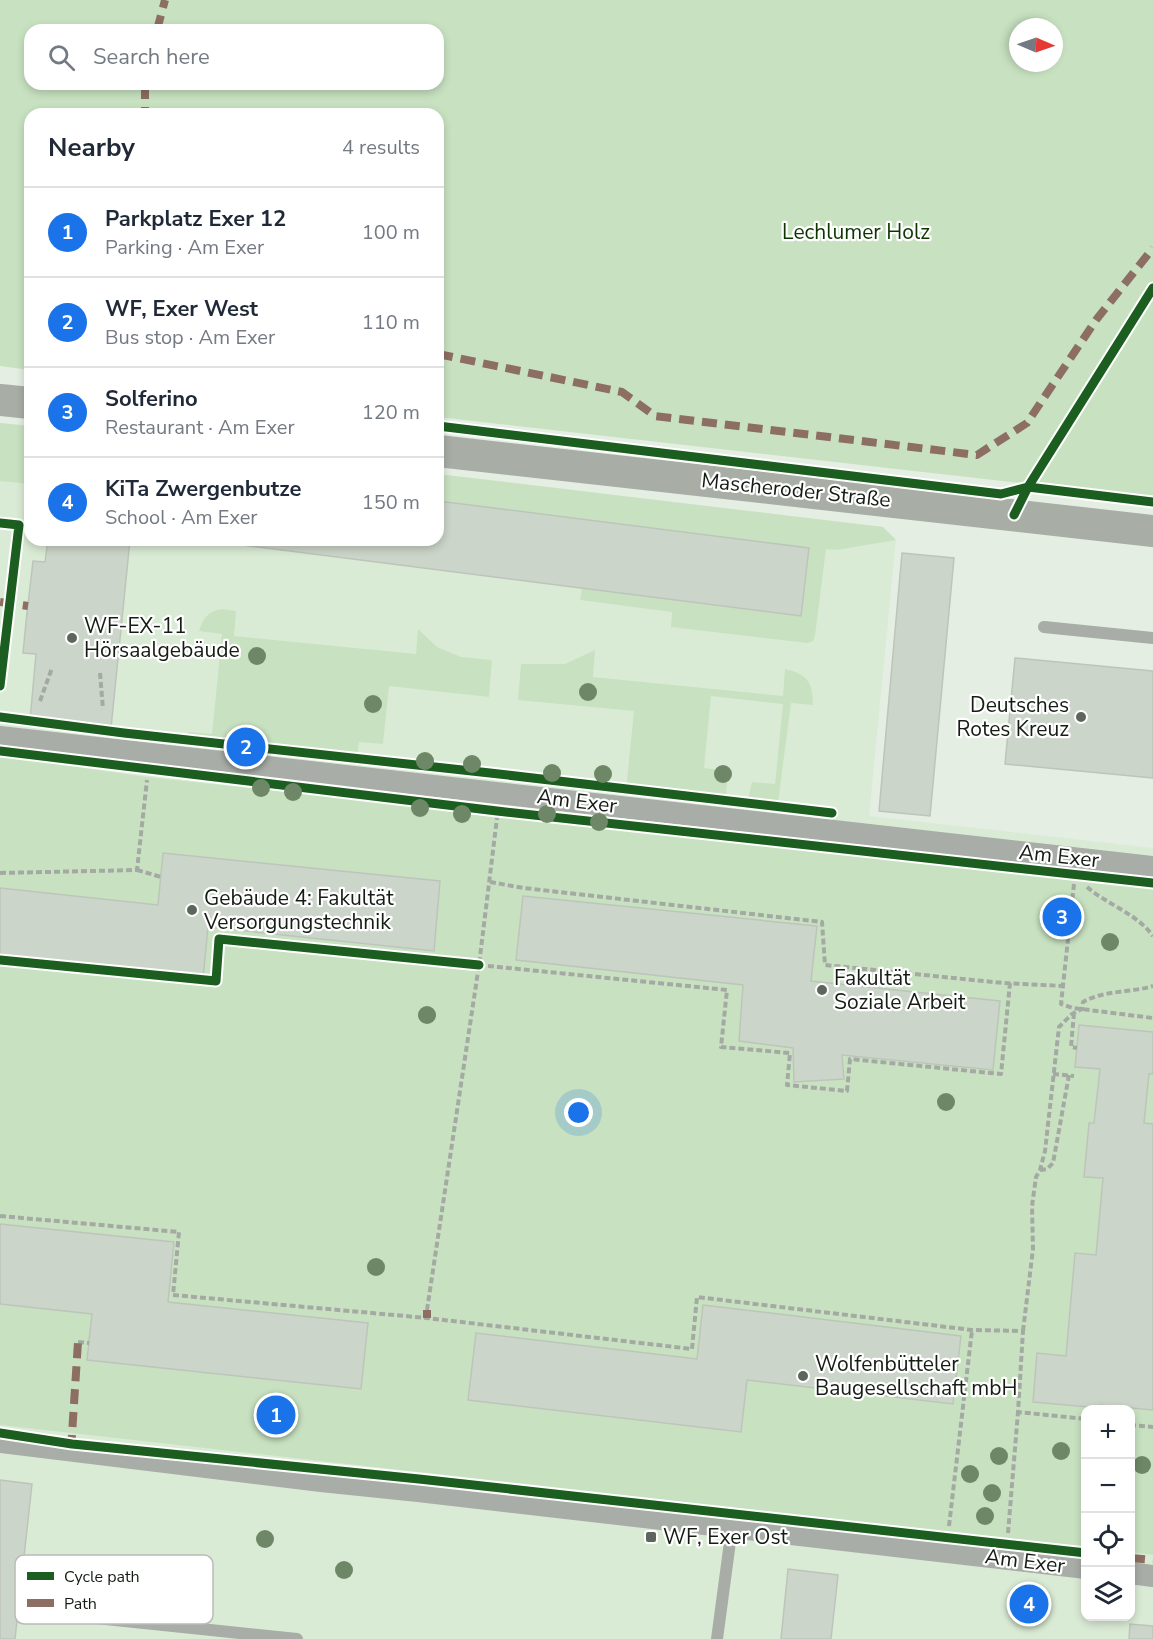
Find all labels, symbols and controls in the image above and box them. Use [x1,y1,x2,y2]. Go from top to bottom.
north arrow [1009,18,1063,72]
search box [24,24,444,90]
icon: search [45,41,78,74]
text: Search here [93,42,210,72]
text: Nearby [48,130,135,165]
text: 4 results [342,134,420,161]
text: Parkplatz Exer 12 [105,204,286,234]
park label: Lechlumer Holz [782,218,930,246]
text: 1 [62,219,74,246]
text: 100 m [362,219,420,246]
text: Parking · Am Exer [105,234,264,261]
text: WF, Exer West [105,294,258,324]
text: 2 [62,309,74,336]
text: 110 m [362,309,420,336]
text: Bus stop · Am Exer [105,324,275,351]
text: Solferino [105,384,198,414]
text: 3 [62,399,74,426]
text: 120 m [362,399,420,426]
text: Restaurant · Am Exer [105,414,295,441]
street label: Mascheroder Straße [700,466,892,514]
text: KiTa Zwergenbutze [105,474,301,504]
text: 4 [62,489,74,516]
text: 150 m [362,489,420,516]
text: School · Am Exer [105,504,258,531]
place label: WF-EX-11 Hörsaalgebäude [84,612,240,664]
marker: WF-EX-11 Hörsaalgebäude [65,631,79,645]
place label: Deutsches Rotes Kreuz [957,691,1069,743]
marker: Deutsches Rotes Kreuz [1074,710,1088,724]
pin: 2 [226,724,266,770]
street label: Am Exer [535,782,619,820]
street label: Am Exer [1018,838,1101,874]
place label: Gebäude 4: Fakultät Versorgungstechnik [203,884,394,936]
pin: 3 [1042,894,1082,940]
marker: Gebäude 4: Fakultät Versorgungstechnik [185,903,199,917]
place label: Fakultät Soziale Arbeit [834,964,966,1016]
marker: Fakultät Soziale Arbeit [815,983,829,997]
your location [564,1098,593,1127]
place label: Wolfenbütteler Baugesellschaft mbH [815,1350,1018,1402]
marker: Wolfenbütteler Baugesellschaft mbH [796,1369,810,1383]
pin: 1 [256,1392,296,1438]
map controls [1081,1405,1135,1621]
button: + [1081,1405,1135,1459]
button: − [1081,1459,1135,1513]
button: locate [1081,1513,1135,1567]
place label: WF, Exer Ost [663,1523,788,1551]
marker: WF, Exer Ost [644,1530,658,1544]
street label: Am Exer [983,1542,1067,1580]
legend [15,1555,213,1624]
text: Cycle path [64,1566,140,1588]
button: layers [1081,1567,1135,1621]
pin: 4 [1010,1582,1048,1626]
text: Path [64,1593,97,1615]

